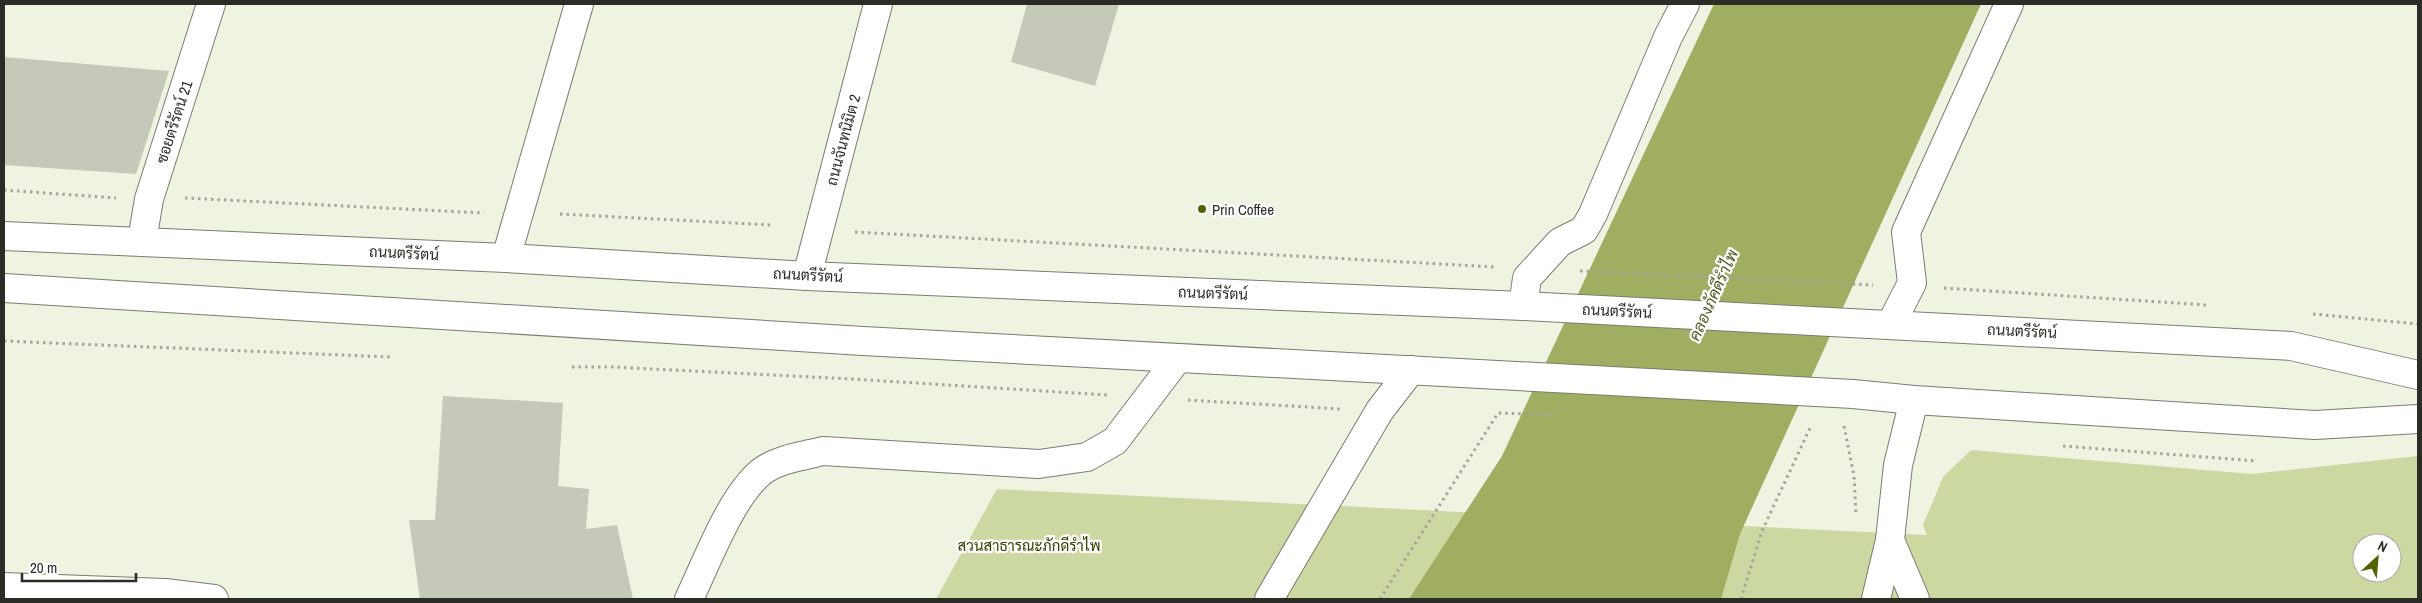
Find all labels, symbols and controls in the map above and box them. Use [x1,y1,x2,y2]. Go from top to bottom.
street label: ซอยตรีรัตน์ 21 [151,78,197,166]
street label: ถนนจันทนิมิต 2 [821,92,865,188]
place label: Prin Coffee [1212,199,1274,220]
marker: Prin Coffee [1196,203,1208,215]
street label: ถนนตรีรัตน์ [368,241,440,265]
water label: คลองภัคดีรำไพ [1683,245,1743,344]
street label: ถนนตรีรัตน์ [772,263,844,287]
street label: ถนนตรีรัตน์ [1178,281,1248,305]
street label: ถนนตรีรัตน์ [1581,299,1653,323]
street label: ถนนตรีรัตน์ [1986,319,2058,343]
north arrow [2352,533,2402,583]
park label: สวนสาธารณะภักดีรำไพ [958,535,1101,556]
text: N [2375,536,2390,556]
scale bar [22,550,136,582]
text: 20 m [30,557,57,578]

